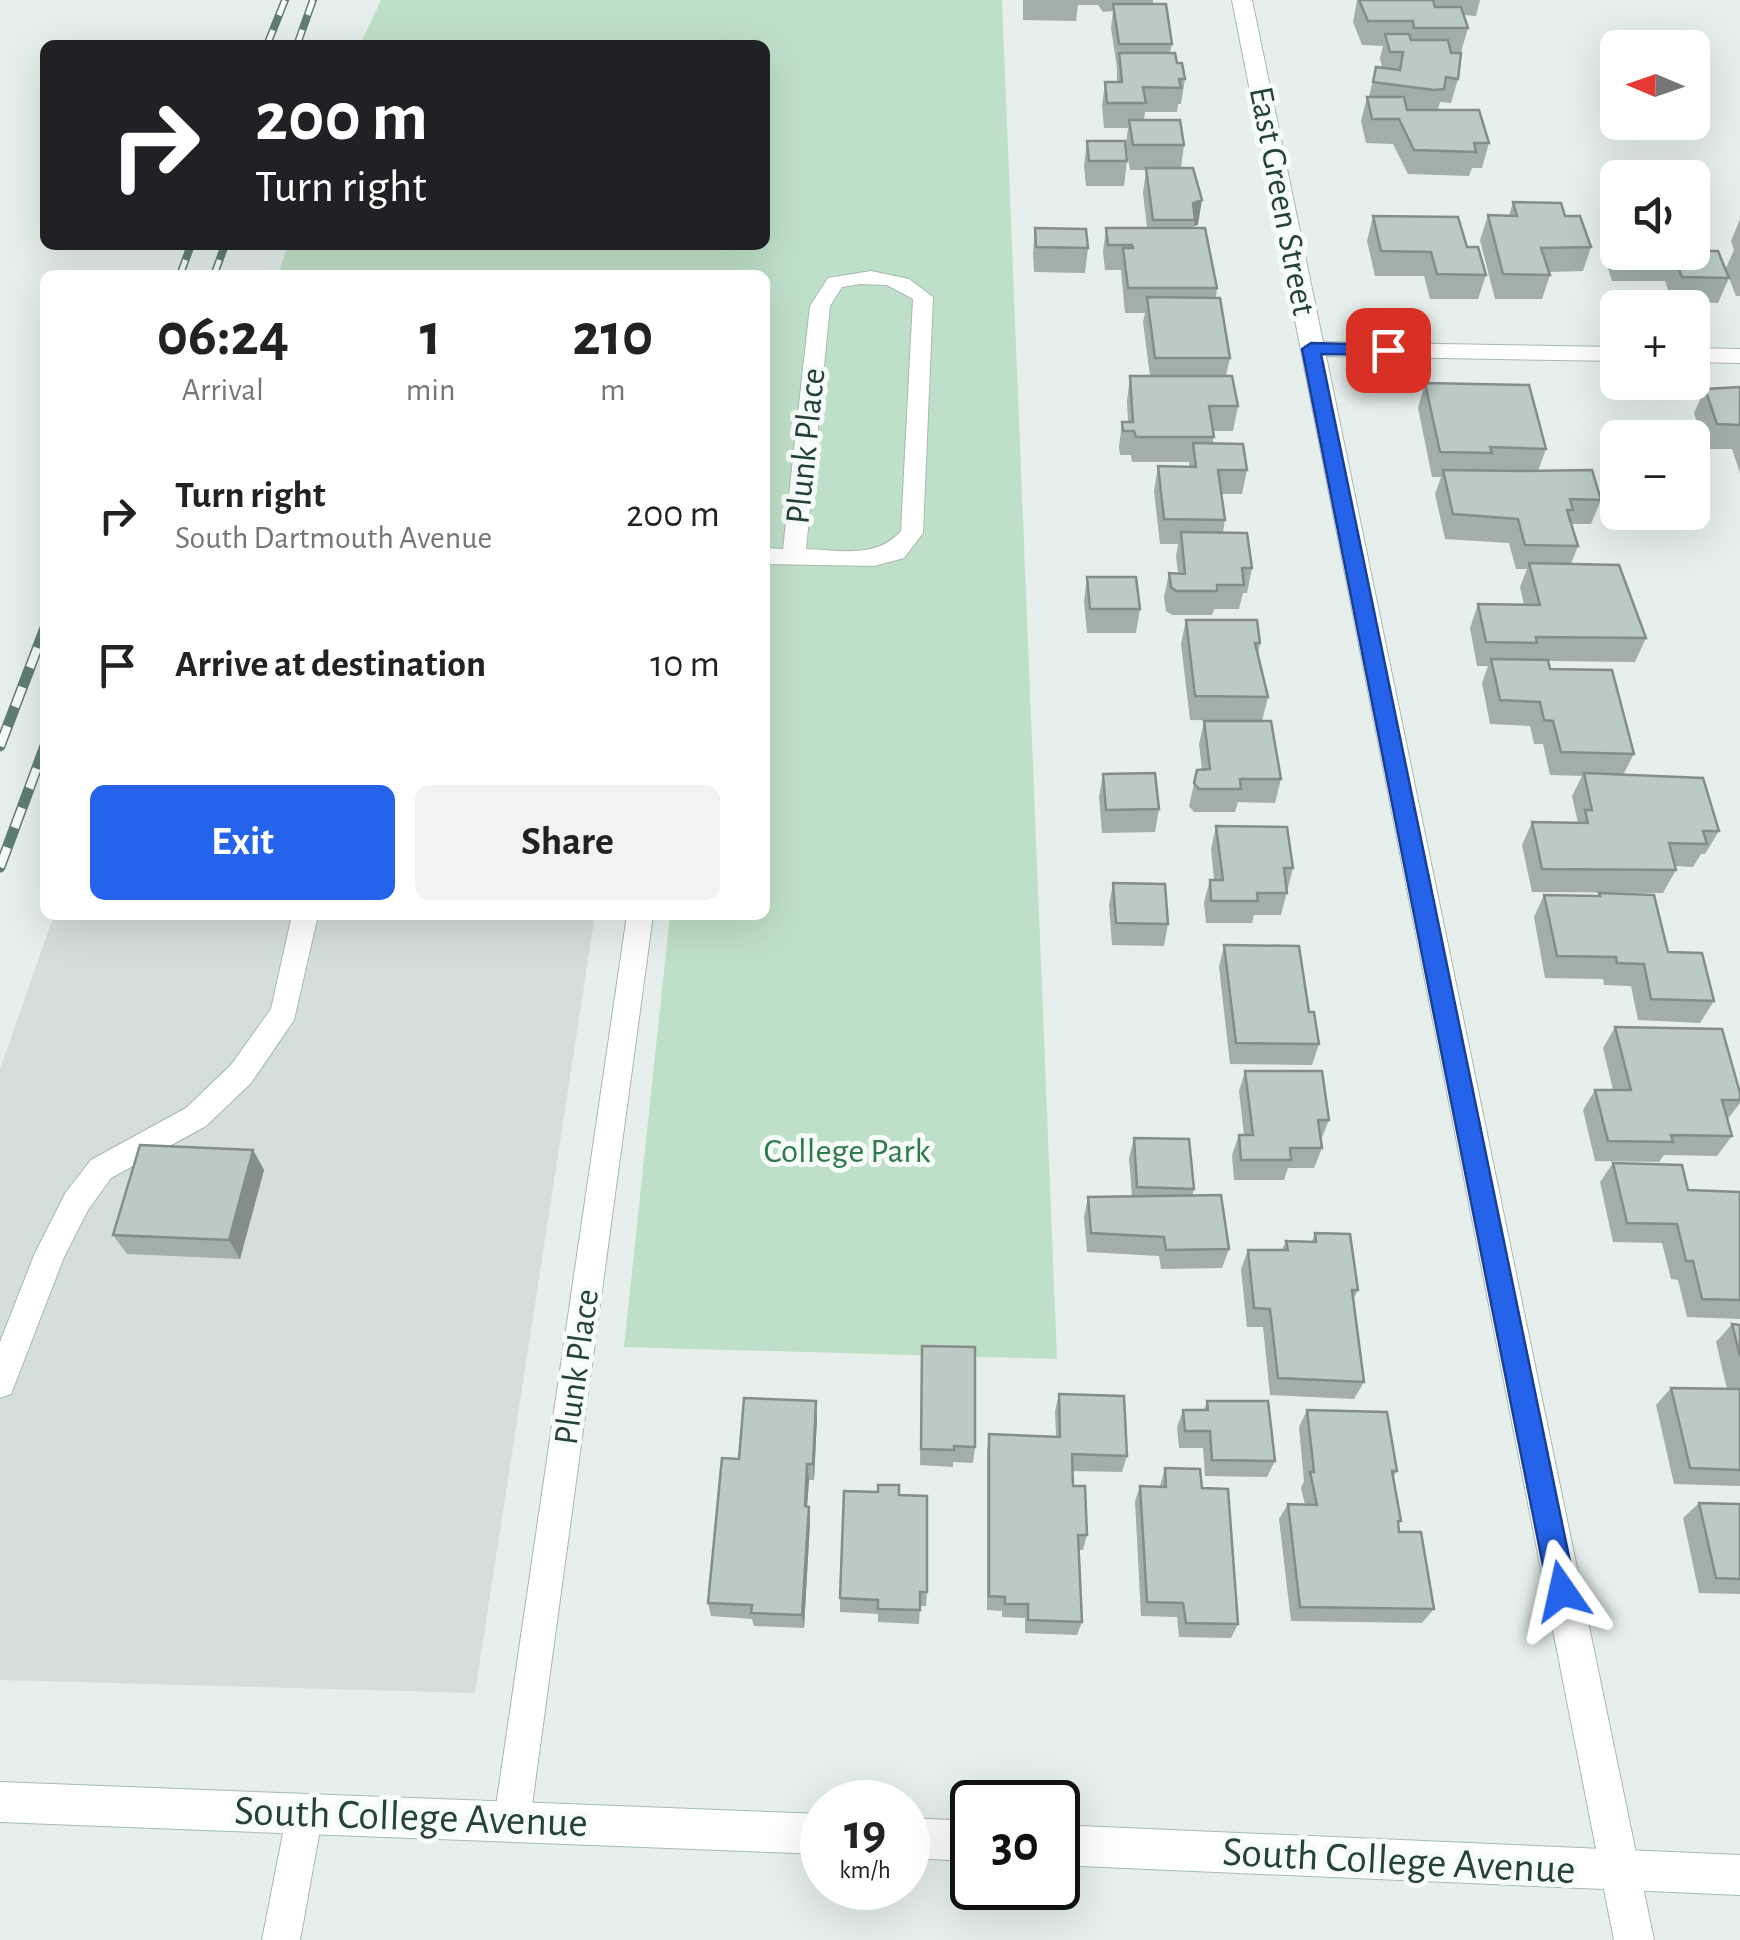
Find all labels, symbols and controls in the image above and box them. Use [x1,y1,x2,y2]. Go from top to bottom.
north arrow [1600,30,1710,140]
map controls [1600,30,1710,530]
icon: right [90,80,220,210]
text: 200 m [255,83,428,153]
street label: East Green Street [1243,84,1321,318]
button: sound [1600,160,1710,270]
text: Turn right [255,165,427,210]
button: + [1600,290,1710,400]
text: 06:24 [157,306,289,366]
text: 1 [420,306,441,366]
text: 210 [572,306,653,366]
pin [1346,308,1431,393]
icon: arrive [1361,323,1416,378]
street label: Plunk Place [780,366,832,526]
text: Arrival [182,374,264,406]
text: min [406,374,456,406]
text: m [600,374,626,406]
button: − [1600,420,1710,530]
text: Turn right [175,477,325,515]
icon: right [90,488,145,543]
text: 200 m [626,496,720,534]
text: South Dartmouth Avenue [175,522,492,554]
icon: arrive [90,638,145,693]
text: Arrive at destination [175,646,486,684]
text: 10 m [650,646,720,684]
button: Exit [90,785,395,900]
button: Share [415,785,720,900]
park label: College Park [763,1134,931,1169]
street label: Plunk Place [549,1287,605,1447]
position arrow [1510,1539,1614,1643]
speed limit sign: 30 [950,1780,1080,1910]
street label: South College Avenue [234,1790,588,1844]
text: 19 [844,1808,886,1858]
street label: South College Avenue [1221,1831,1577,1891]
text: km/h [839,1858,891,1883]

